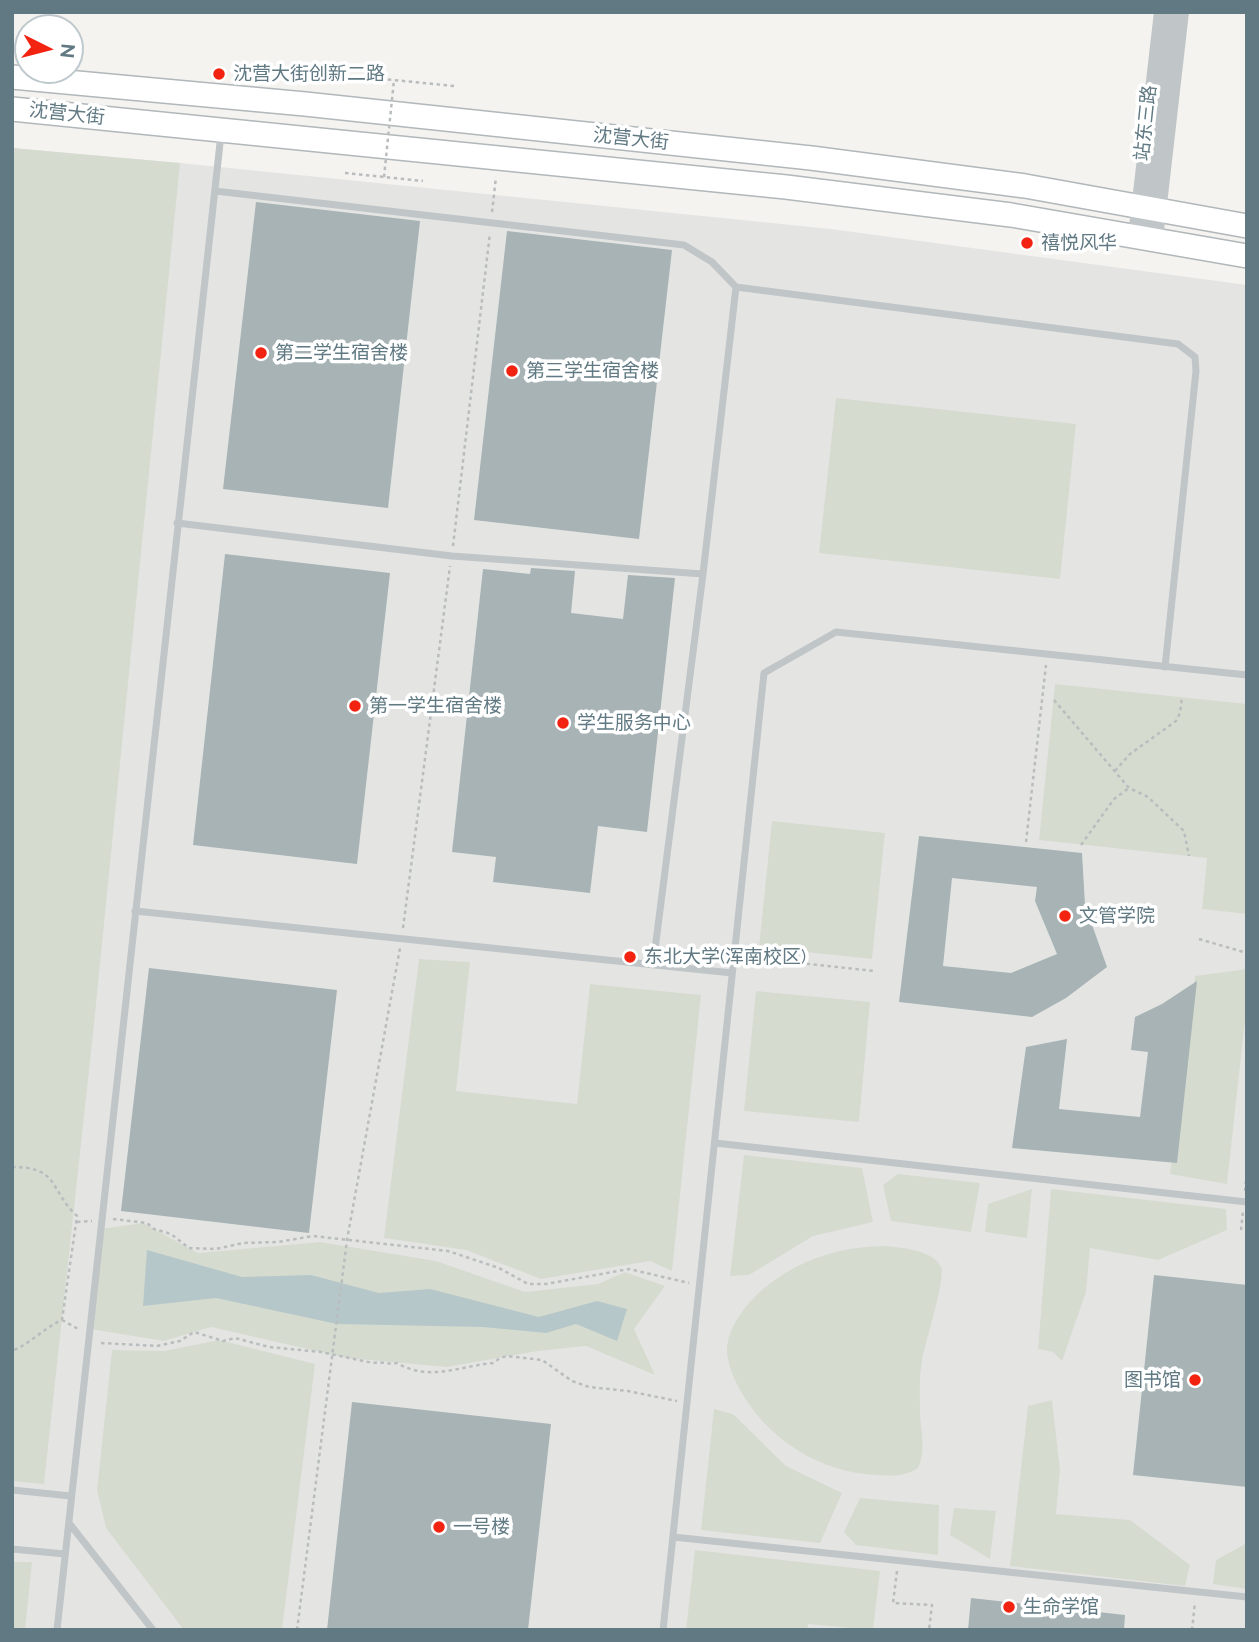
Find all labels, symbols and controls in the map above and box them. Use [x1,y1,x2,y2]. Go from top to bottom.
north arrow [14,14,84,84]
text: N [56,43,80,59]
place label: 沈营大街创新二路 [233,63,385,85]
marker: 沈营大街创新二路 [211,66,227,82]
street label: 站东三路 [1131,84,1161,162]
street label: 沈营大街 [28,99,106,129]
street label: 沈营大街 [592,124,670,154]
place label: 禧悦风华 [1041,232,1117,254]
marker: 禧悦风华 [1019,235,1035,251]
place label: 第二学生宿舍楼 [275,342,408,364]
marker: 第二学生宿舍楼 [253,345,269,361]
place label: 第三学生宿舍楼 [526,360,659,382]
marker: 第三学生宿舍楼 [504,363,520,379]
place label: 第一学生宿舍楼 [369,695,502,717]
marker: 第一学生宿舍楼 [347,698,363,714]
place label: 学生服务中心 [577,712,691,734]
marker: 学生服务中心 [555,715,571,731]
place label: 文管学院 [1079,905,1155,927]
marker: 文管学院 [1057,908,1073,924]
place label: 东北大学(浑南校区) [644,946,806,968]
marker: 东北大学(浑南校区) [622,949,638,965]
place label: 图书馆 [1124,1369,1181,1391]
marker: 图书馆 [1187,1372,1203,1388]
place label: 一号楼 [453,1516,510,1538]
marker: 一号楼 [431,1519,447,1535]
place label: 生命学馆 [1023,1596,1099,1618]
marker: 生命学馆 [1001,1599,1017,1615]

